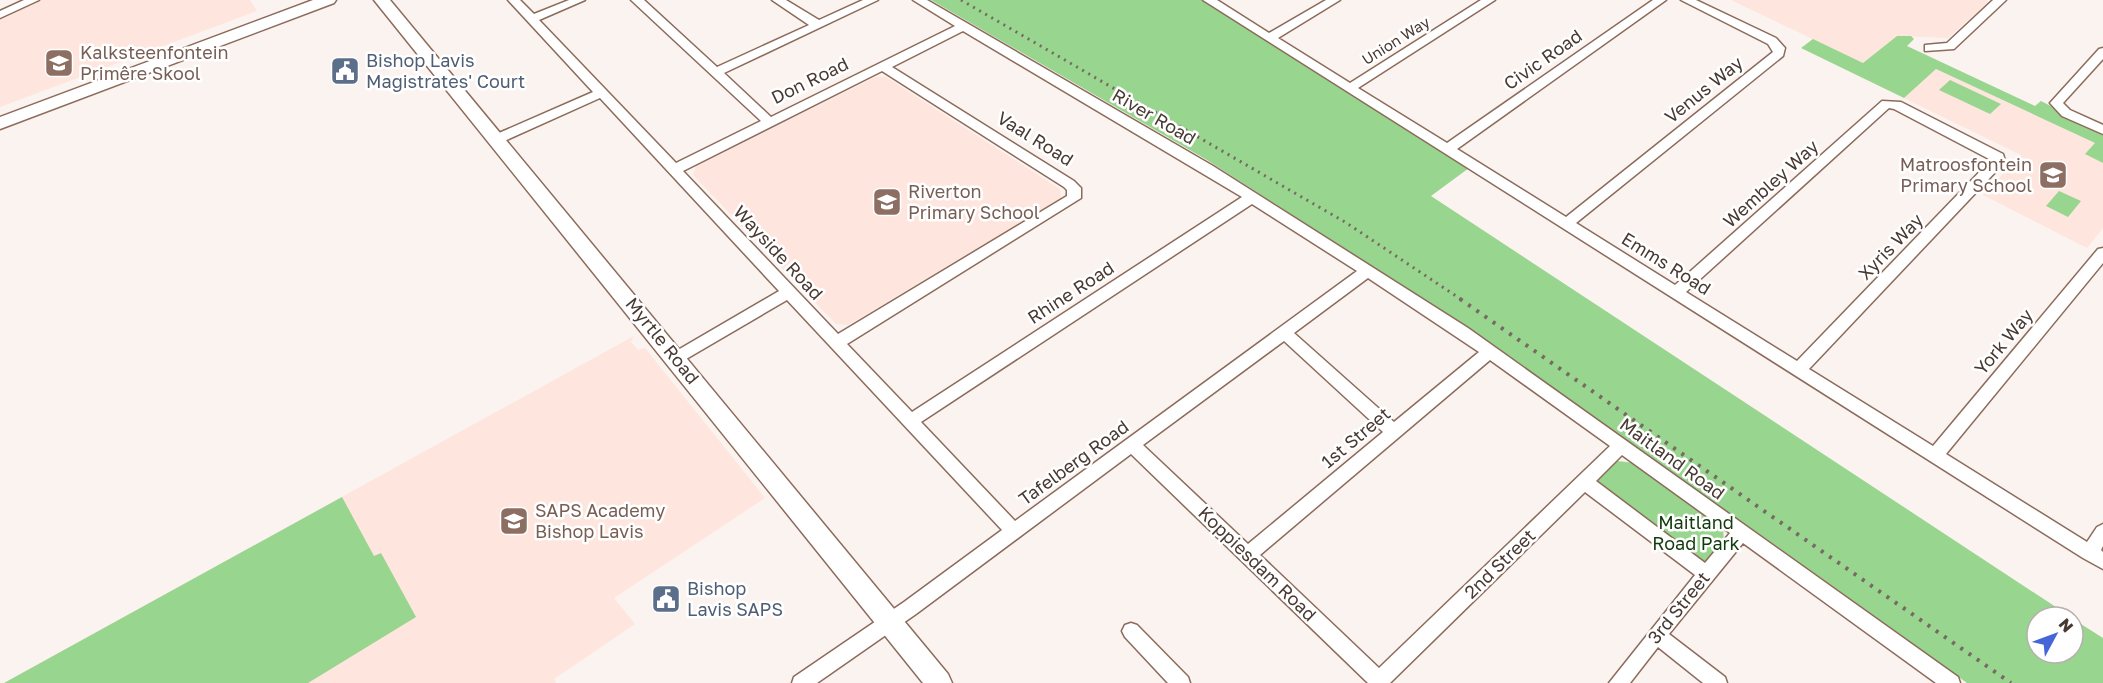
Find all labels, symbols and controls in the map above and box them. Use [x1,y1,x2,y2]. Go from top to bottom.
street label: Union Way [1358,12,1433,68]
street label: Civic Road [1499,24,1586,94]
place label: Kalksteenfontein Primêre Skool [80,41,229,84]
school or university icon: Kalksteenfontein Primêre Skool [43,47,75,79]
place label: Bishop Lavis Magistrates' Court [366,49,525,92]
street label: Venus Way [1660,51,1747,127]
street label: Don Road [767,52,852,108]
public building icon: Bishop Lavis Magistrates' Court [329,55,361,87]
street label: River Road [1109,83,1200,149]
street label: Vaal Road [993,106,1078,170]
street label: Wembley Way [1718,135,1823,232]
place label: Matroosfontein Primary School [1900,153,2032,196]
school or university icon: Matroosfontein Primary School [2037,159,2069,191]
place label: Riverton Primary School [908,180,1040,223]
school or university icon: Riverton Primary School [871,186,903,218]
street label: Wayside Road [729,201,828,304]
street label: Xyris Way [1853,209,1927,284]
street label: Emms Road [1618,227,1715,299]
street label: Rhine Road [1023,256,1118,328]
street label: Myrtle Road [621,293,704,388]
street label: York Way [1969,304,2037,379]
street label: 1st Street [1316,402,1394,472]
street label: Maitland Road [1616,413,1729,504]
street label: Tafelberg Road [1014,415,1133,509]
place label: SAPS Academy Bishop Lavis [535,499,665,542]
street label: Koppiesdam Road [1194,501,1321,625]
school or university icon: SAPS Academy Bishop Lavis [498,505,530,537]
park label: Maitland Road Park [1652,511,1740,554]
street label: 2nd Street [1459,524,1539,603]
street label: 3rd Street [1643,567,1714,648]
place label: Bishop Lavis SAPS [687,577,783,620]
public building icon: Bishop Lavis SAPS [650,583,682,615]
north arrow [2025,605,2085,665]
text: N [2055,614,2078,636]

